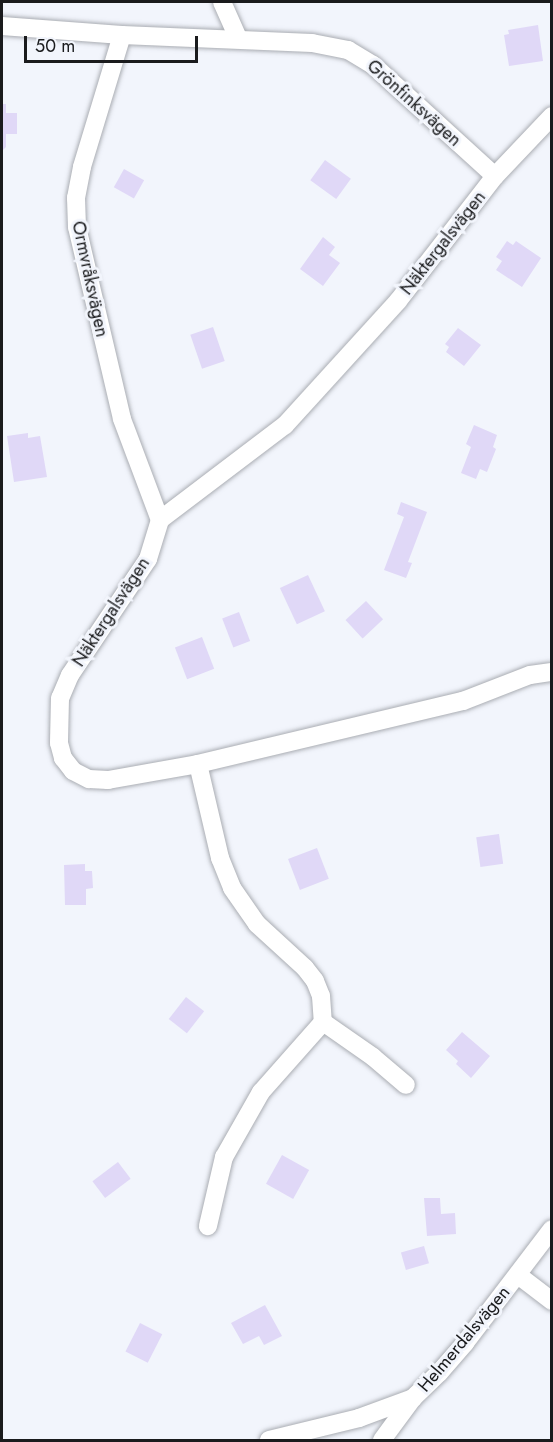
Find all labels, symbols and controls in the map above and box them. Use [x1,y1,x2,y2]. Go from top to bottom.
scale bar [27,24,201,62]
text: 50 m [35,33,75,59]
street label: Grönfinksvägen [363,55,465,151]
street label: Näktergalsvägen [396,187,490,299]
street label: Ormvråksvägen [67,219,113,339]
street label: Näktergalsvägen [68,553,154,671]
street label: Helmerdalsvägen [413,1282,515,1396]

